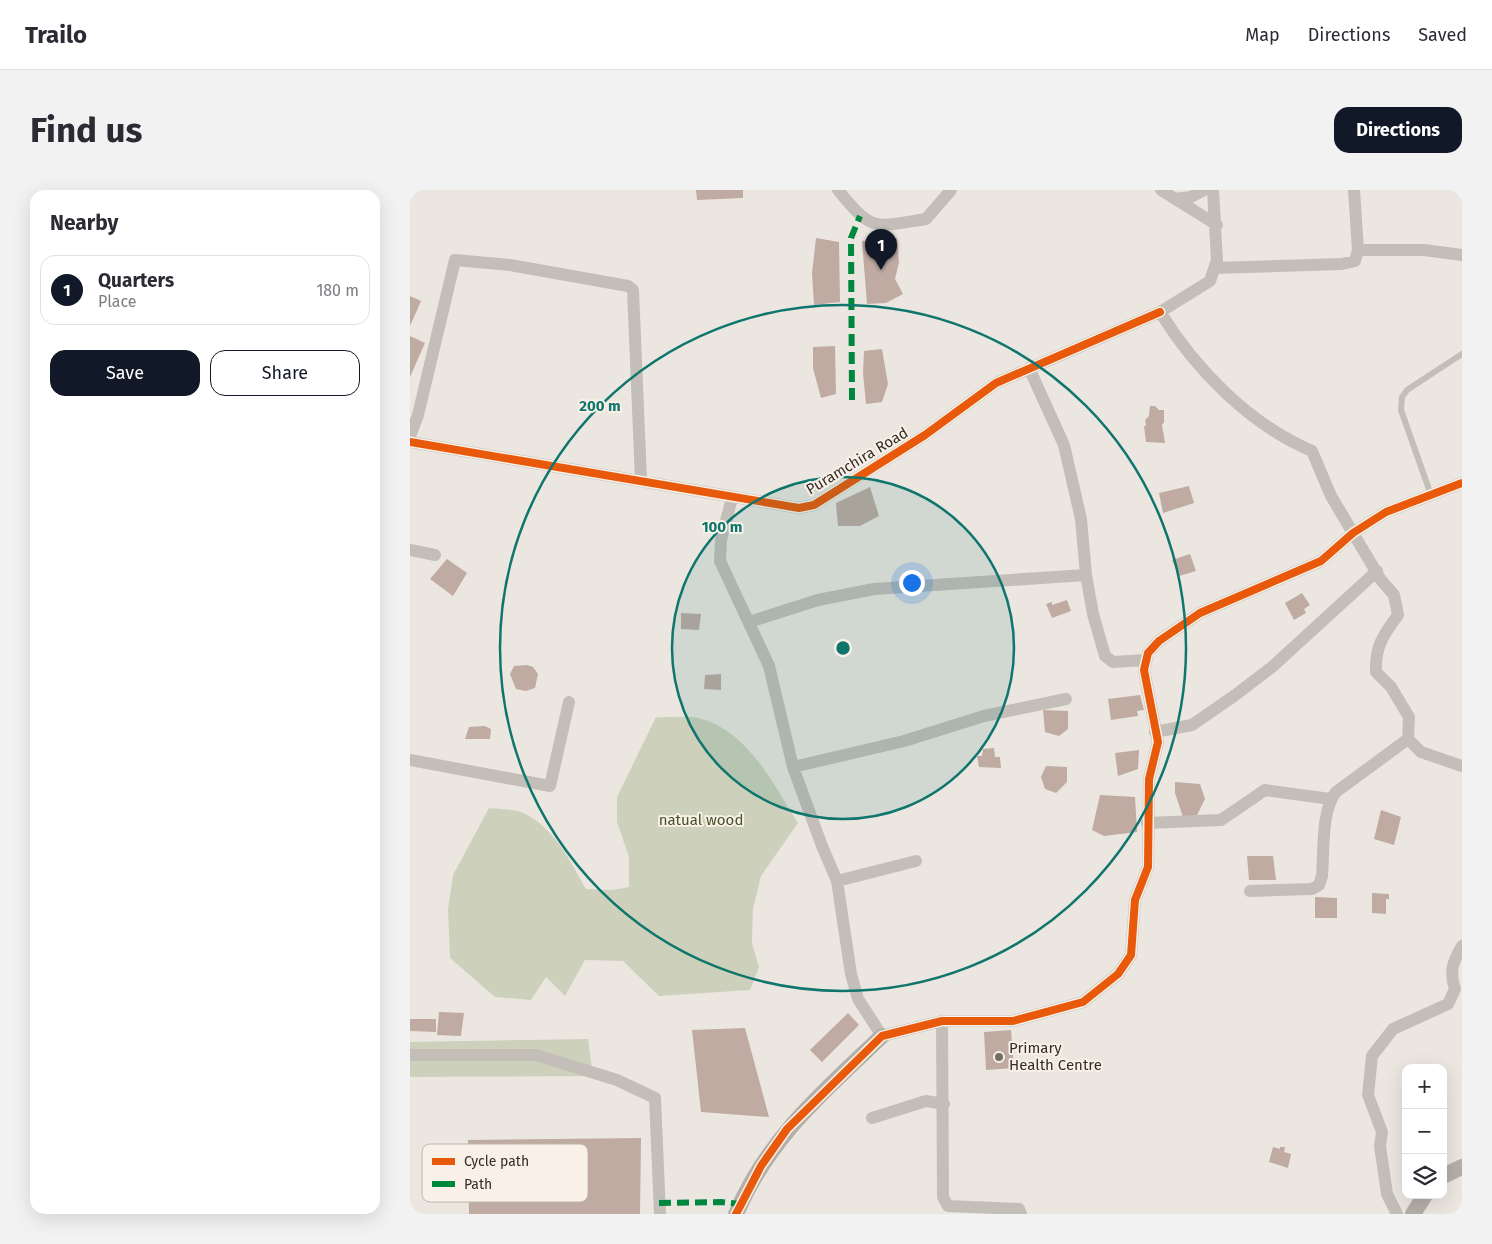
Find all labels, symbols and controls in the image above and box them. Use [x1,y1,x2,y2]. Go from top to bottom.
text: Trailo [25,21,87,49]
text: Map [1245,24,1280,46]
text: Directions [1308,24,1390,46]
text: Saved [1418,24,1467,46]
button: Directions [1334,107,1462,153]
text: Find us [30,109,142,151]
text: Nearby [50,210,118,236]
pin: 1 [865,229,897,270]
text: Quarters [98,269,174,292]
text: 1 [63,281,71,300]
text: 180 m [316,281,359,300]
text: Place [98,292,137,311]
button: Save [50,350,200,396]
button: Share [210,350,360,396]
text: 200 m [579,397,621,415]
street label: Puramchira Road [803,424,911,498]
text: 100 m [702,518,742,536]
your location [899,570,925,596]
centre of rings [834,639,852,657]
park label: natual wood [659,811,743,829]
place label: Primary Health Centre [1009,1039,1102,1074]
marker: Primary Health Centre [993,1051,1005,1063]
map controls [1402,1064,1447,1199]
button: + [1402,1064,1447,1109]
button: − [1402,1109,1447,1154]
legend [422,1144,588,1202]
text: Cycle path [464,1153,529,1170]
button: layers [1402,1154,1447,1199]
text: Path [464,1176,492,1193]

